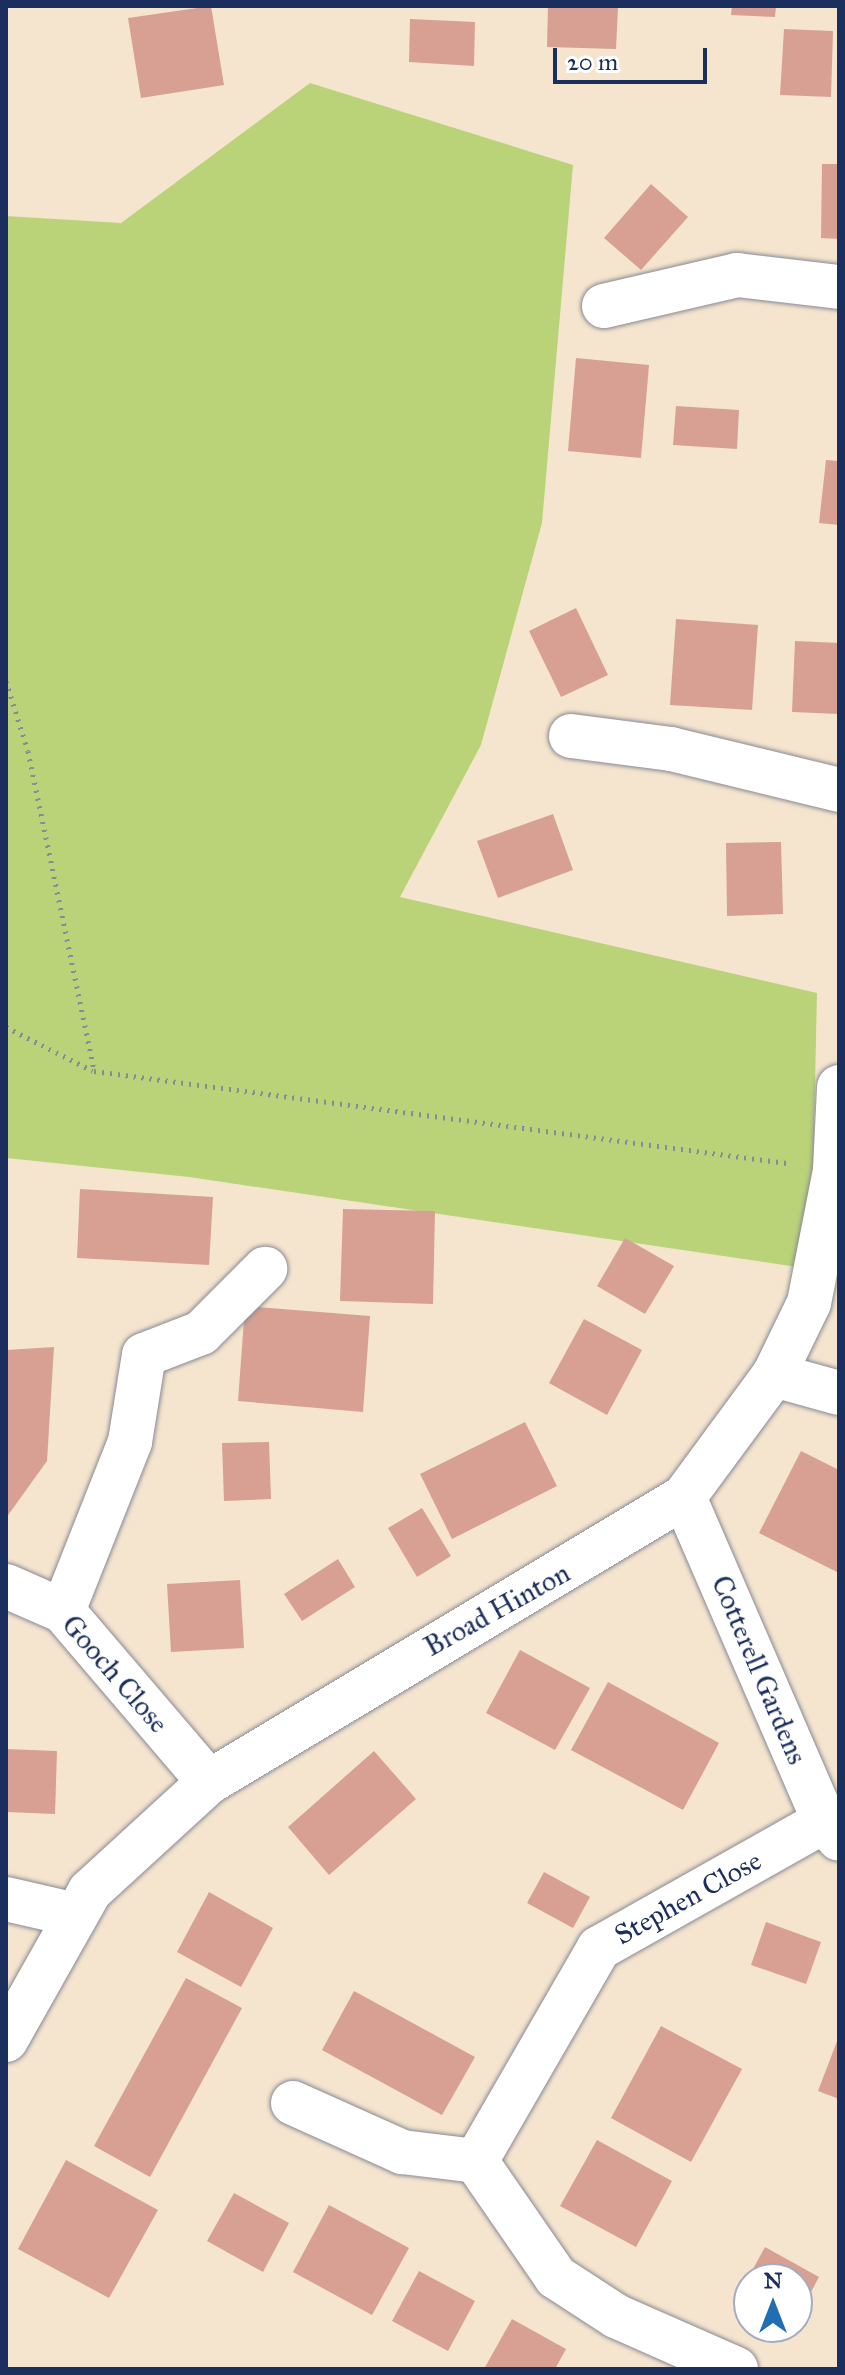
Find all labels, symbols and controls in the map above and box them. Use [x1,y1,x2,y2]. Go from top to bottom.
scale bar [557,32,711,82]
text: 20 m [567,47,618,77]
street label: Broad Hinton [418,1556,576,1664]
street label: Cotterell Gardens [704,1571,814,1769]
street label: Gooch Close [55,1608,175,1740]
street label: Stephen Close [609,1844,767,1952]
north arrow [733,2263,813,2343]
text: N [764,2267,782,2294]

